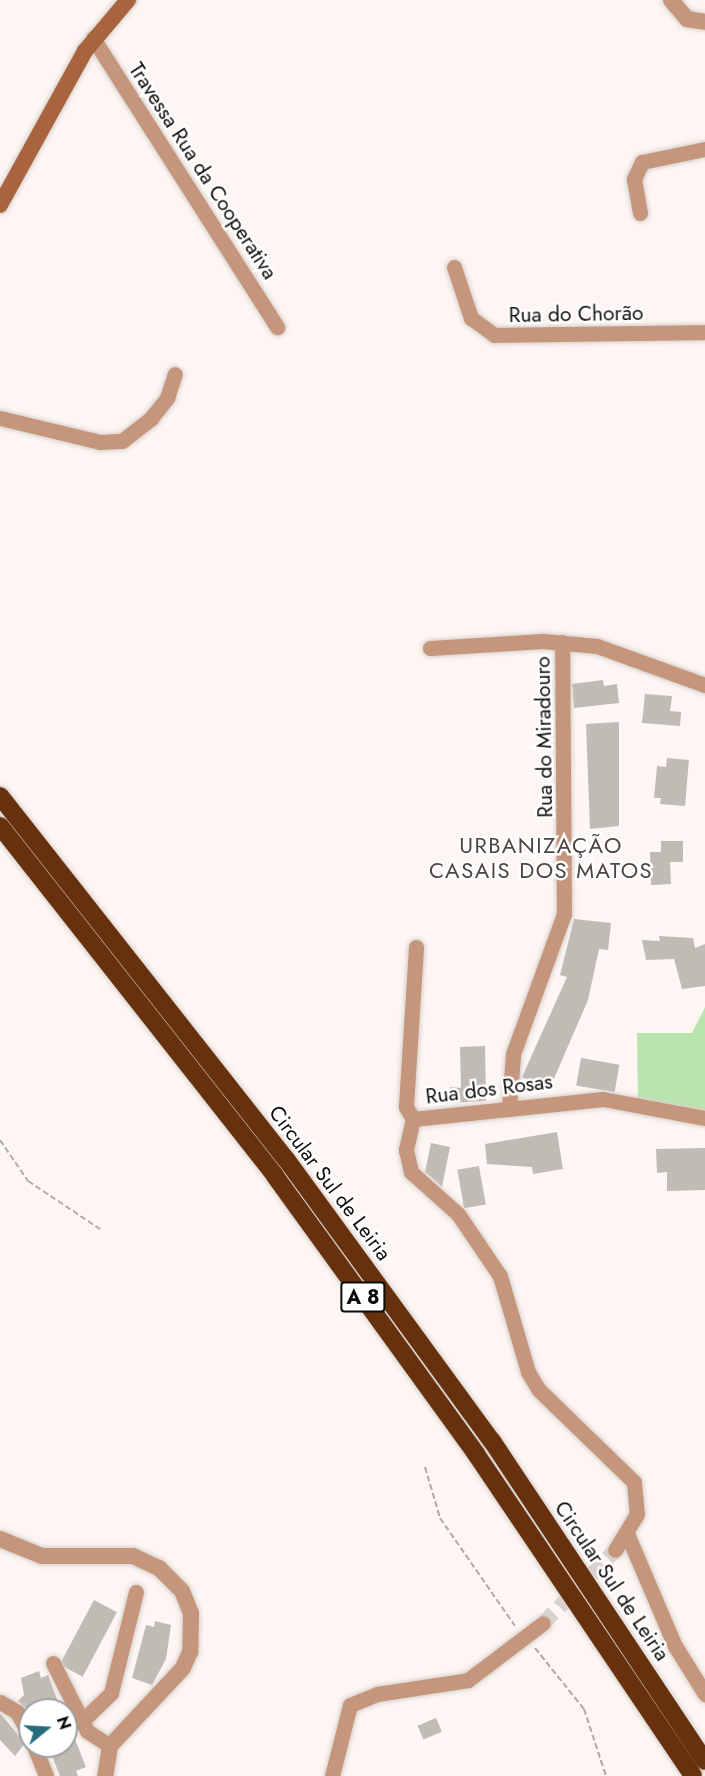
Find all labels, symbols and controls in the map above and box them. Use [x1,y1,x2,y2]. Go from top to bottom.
street label: Travessa Rua da Cooperativa [123,58,283,284]
street label: Rua do Chorão [508,300,644,328]
street label: Rua do Miradouro [530,656,558,818]
district label: URBANIZAÇÃO CASAIS DOS MATOS [429,832,653,884]
street label: Rua dos Rosas [424,1069,554,1109]
street label: Circular Sul de Leiria [264,1101,396,1265]
road number: A 8 [339,1280,387,1314]
street label: Circular Sul de Leiria [549,1496,675,1666]
north arrow [18,1698,78,1758]
text: N [51,1713,77,1733]

